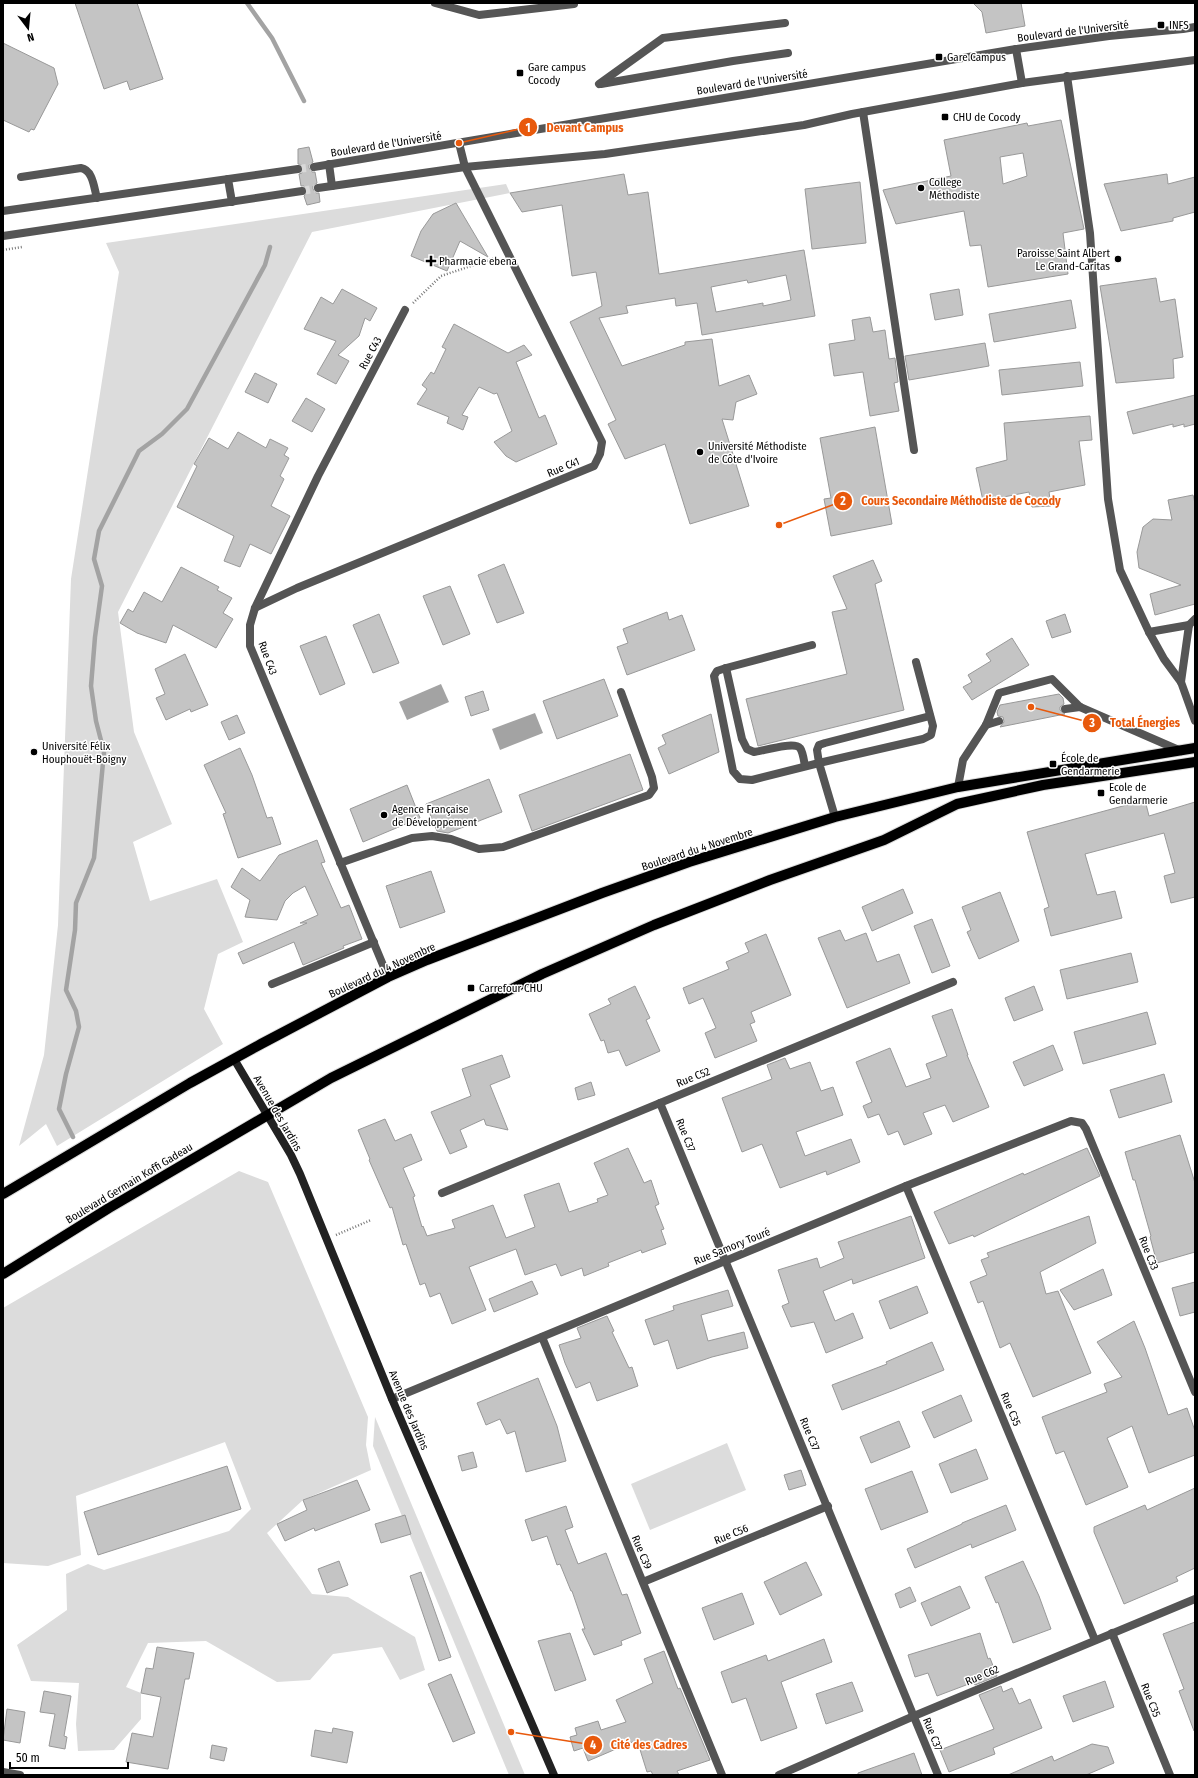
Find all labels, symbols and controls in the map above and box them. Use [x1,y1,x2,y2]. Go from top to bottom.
north arrow [8,8,48,48]
street label: Boulevard de l'Université [1017,18,1130,45]
place label: INFS [1169,19,1189,32]
marker: INFS [1156,20,1166,30]
text: N [26,30,36,44]
place label: Gare Campus [947,51,1006,64]
marker: Gare Campus [934,52,944,62]
place label: Gare campus Cocody [528,61,586,87]
street label: Boulevard de l'Université [696,67,808,98]
marker: Gare campus Cocody [515,68,525,78]
place label: CHU de Cocody [953,111,1021,124]
marker: CHU de Cocody [940,112,950,122]
callout: Devant Campus [518,115,631,139]
text: 1 [525,121,531,135]
text: Devant Campus [547,121,624,135]
street label: Boulevard de l'Université [330,129,442,160]
place label: College Méthodiste [929,176,980,202]
marker: College Méthodiste [916,183,926,193]
place label: Paroisse Saint Albert Le Grand-Caritas [1017,247,1110,273]
marker: Paroisse Saint Albert Le Grand-Caritas [1113,254,1123,264]
place label: Pharmacie ebena [439,255,517,268]
marker: Pharmacie ebena [426,256,436,266]
street label: Rue C43 [357,335,384,372]
place label: Université Méthodiste de Côte d'Ivoire [708,440,807,466]
marker: Université Méthodiste de Côte d'Ivoire [695,447,705,457]
street label: Rue C41 [545,455,581,480]
callout: Cours Secondaire Méthodiste de Cocody [833,489,1069,513]
text: 2 [839,494,846,508]
text: Cours Secondaire Méthodiste de Cocody [861,494,1061,508]
street label: Rue C43 [255,640,280,677]
callout: Total Énergies [1082,711,1188,735]
text: Total Énergies [1110,714,1181,730]
text: 3 [1088,716,1095,730]
place label: Université Félix Houphouët-Boigny [42,740,127,766]
marker: Université Félix Houphouët-Boigny [29,747,39,757]
place label: École de Gendarmerie [1061,751,1120,778]
marker: École de Gendarmerie [1048,759,1058,769]
place label: Ecole de Gendarmerie [1109,781,1168,807]
marker: Ecole de Gendarmerie [1096,788,1106,798]
place label: Agence Française de Développement [392,803,477,829]
marker: Agence Française de Développement [379,810,389,820]
street label: Boulevard du 4 Novembre [640,825,754,874]
street label: Boulevard du 4 Novembre [327,940,438,1001]
place label: Carrefour CHU [479,982,543,995]
marker: Carrefour CHU [466,983,476,993]
street label: Rue C52 [675,1065,712,1090]
street label: Avenue des Jardins [251,1073,305,1154]
street label: Rue C37 [673,1117,698,1154]
street label: Boulevard Germain Koffi Gadeau [63,1140,195,1227]
street label: Rue Samory Touré [692,1225,772,1268]
street label: Rue C33 [1136,1234,1161,1272]
street label: Avenue des Jardins [386,1368,431,1452]
street label: Rue C35 [998,1390,1023,1428]
street label: Rue C37 [797,1416,823,1453]
street label: Rue C56 [712,1522,751,1547]
street label: Rue C39 [629,1533,654,1571]
street label: Rue C62 [963,1663,1001,1688]
street label: Rue C35 [1138,1681,1163,1719]
street label: Rue C37 [920,1716,945,1753]
callout: Cité des Cadres [583,1733,695,1757]
text: 4 [590,1738,596,1752]
text: Cité des Cadres [611,1738,688,1752]
scale bar [10,1744,128,1770]
text: 50 m [16,1751,40,1765]

